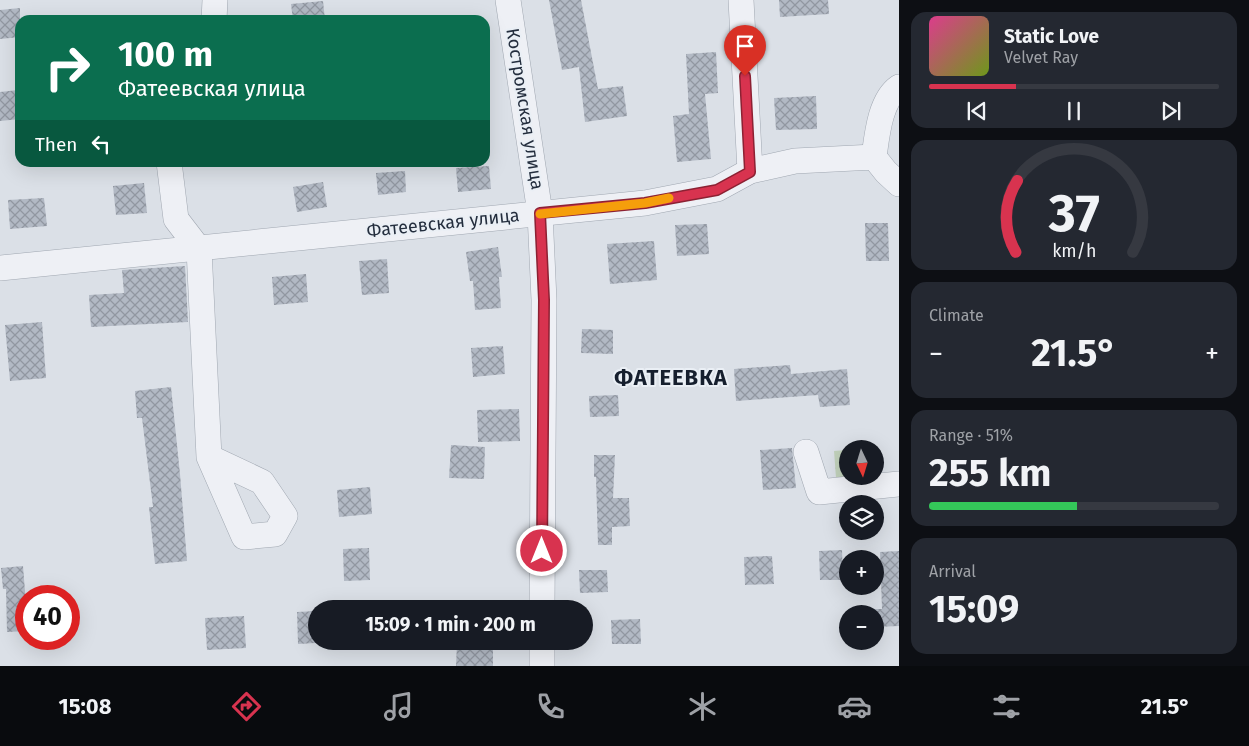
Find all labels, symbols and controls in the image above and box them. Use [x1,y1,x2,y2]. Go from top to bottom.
pin [724,25,766,76]
text: Static Love [1004,25,1099,48]
street label: Костромская улица [501,27,549,191]
icon: arrive [731,32,759,60]
text: 100 m [118,33,213,75]
icon: right [35,35,100,100]
text: Velvet Ray [1004,48,1078,67]
text: Фатеевская улица [118,75,306,102]
icon: previous [963,97,991,125]
icon: pause [1060,97,1088,125]
icon: next [1157,97,1185,125]
icon: left [87,130,115,158]
text: Then [35,133,77,156]
text: 37 [1047,182,1100,245]
street label: Фатеевская улица [365,204,521,242]
text: km/h [1052,240,1096,262]
text: Climate [929,306,984,325]
text: 21.5° [1031,330,1117,376]
text: − [929,337,943,370]
text: + [1205,337,1219,370]
district label: ФАТЕЕВКА [614,364,728,391]
text: Range · 51% [929,426,1013,445]
north arrow [839,440,884,485]
map controls [839,440,884,650]
text: 255 km [929,450,1051,496]
button: layers [839,495,884,540]
position arrow [515,524,567,576]
button: + [839,550,884,595]
text: Arrival [929,562,976,581]
speed limit sign: 40 [15,585,80,650]
text: 15:09 [929,586,1019,632]
button: − [839,605,884,650]
text: 15:09 · 1 min · 200 m [365,613,536,636]
icon: directions [229,689,264,724]
icon: music [381,689,416,724]
icon: phone [533,689,568,724]
icon: climate [685,689,720,724]
icon: car [837,689,872,724]
icon: filters [989,689,1024,724]
text: 15:08 [59,693,111,720]
text: 21.5° [1141,693,1190,720]

